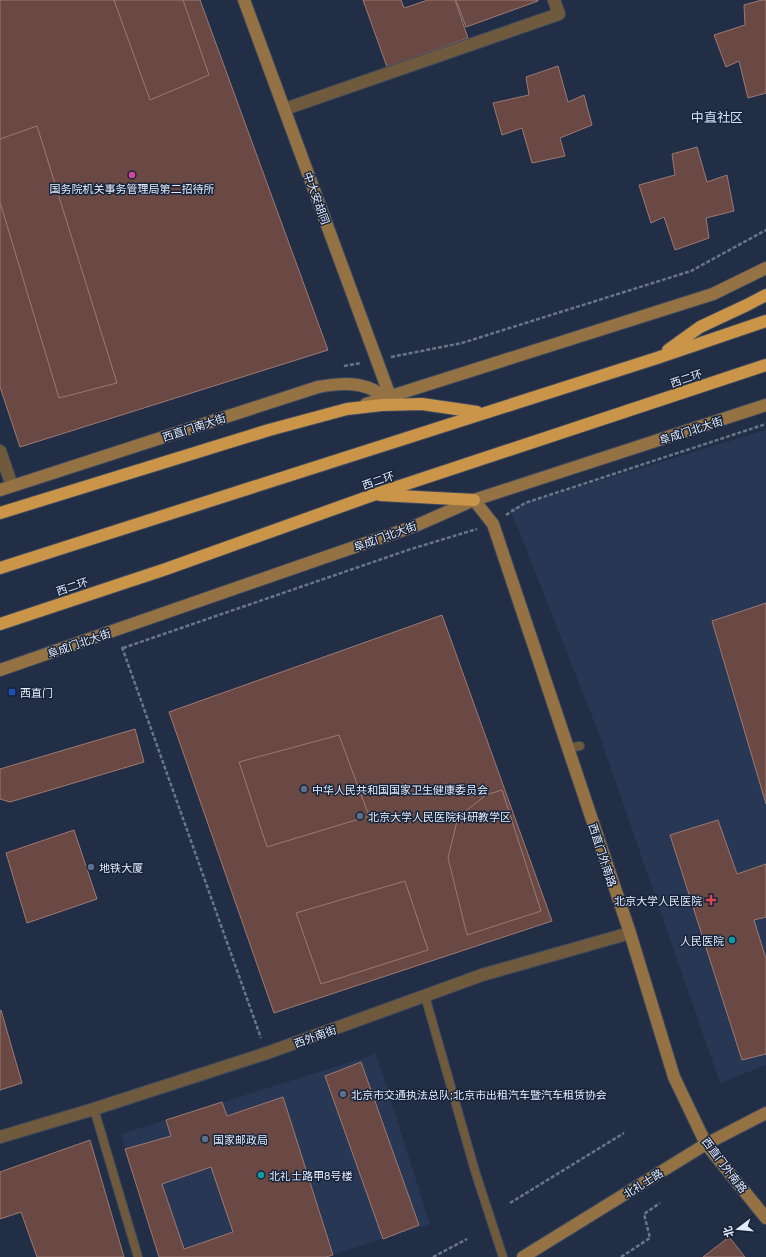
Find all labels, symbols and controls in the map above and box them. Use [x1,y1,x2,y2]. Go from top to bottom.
district label: 中直社区 [691,109,743,125]
marker: 国务院机关事务管理局第二招待所 [127,170,137,180]
street label: 中大安胡同 [301,170,333,226]
place label: 国务院机关事务管理局第二招待所 [50,182,215,195]
street label: 西二环 [668,367,704,389]
street label: 西直门南大街 [161,411,227,443]
street label: 阜成门北大街 [658,414,724,446]
street label: 西二环 [360,468,396,492]
street label: 阜成门北大街 [352,519,418,553]
street label: 西二环 [54,575,90,597]
street label: 阜成门北大街 [46,626,112,660]
place label: 西直门 [20,686,53,699]
marker: 西直门 [7,687,17,697]
place label: 中华人民共和国国家卫生健康委员会 [312,783,488,796]
marker: 中华人民共和国国家卫生健康委员会 [299,784,309,794]
place label: 北京大学人民医院科研教学区 [368,810,511,823]
marker: 北京大学人民医院科研教学区 [355,811,365,821]
street label: 西直门外南路 [587,822,619,888]
place label: 地铁大厦 [99,861,143,874]
marker: 地铁大厦 [86,862,96,872]
place label: 北京大学人民医院 [614,894,702,907]
marker: 北京大学人民医院 [705,894,717,906]
place label: 人民医院 [680,934,724,947]
marker: 人民医院 [727,935,737,945]
street label: 西外南街 [292,1022,338,1050]
place label: 北京市交通执法总队;北京市出租汽车暨汽车租赁协会 [351,1088,607,1101]
marker: 北京市交通执法总队;北京市出租汽车暨汽车租赁协会 [338,1089,348,1099]
place label: 国家邮政局 [213,1133,268,1146]
marker: 国家邮政局 [200,1134,210,1144]
street label: 西直门外南路 [700,1135,750,1195]
street label: 北礼士路 [621,1166,665,1200]
place label: 北礼士路甲8号楼 [269,1169,352,1182]
marker: 北礼士路甲8号楼 [256,1170,266,1180]
north arrow [718,1209,758,1249]
text: 北 [720,1225,736,1239]

